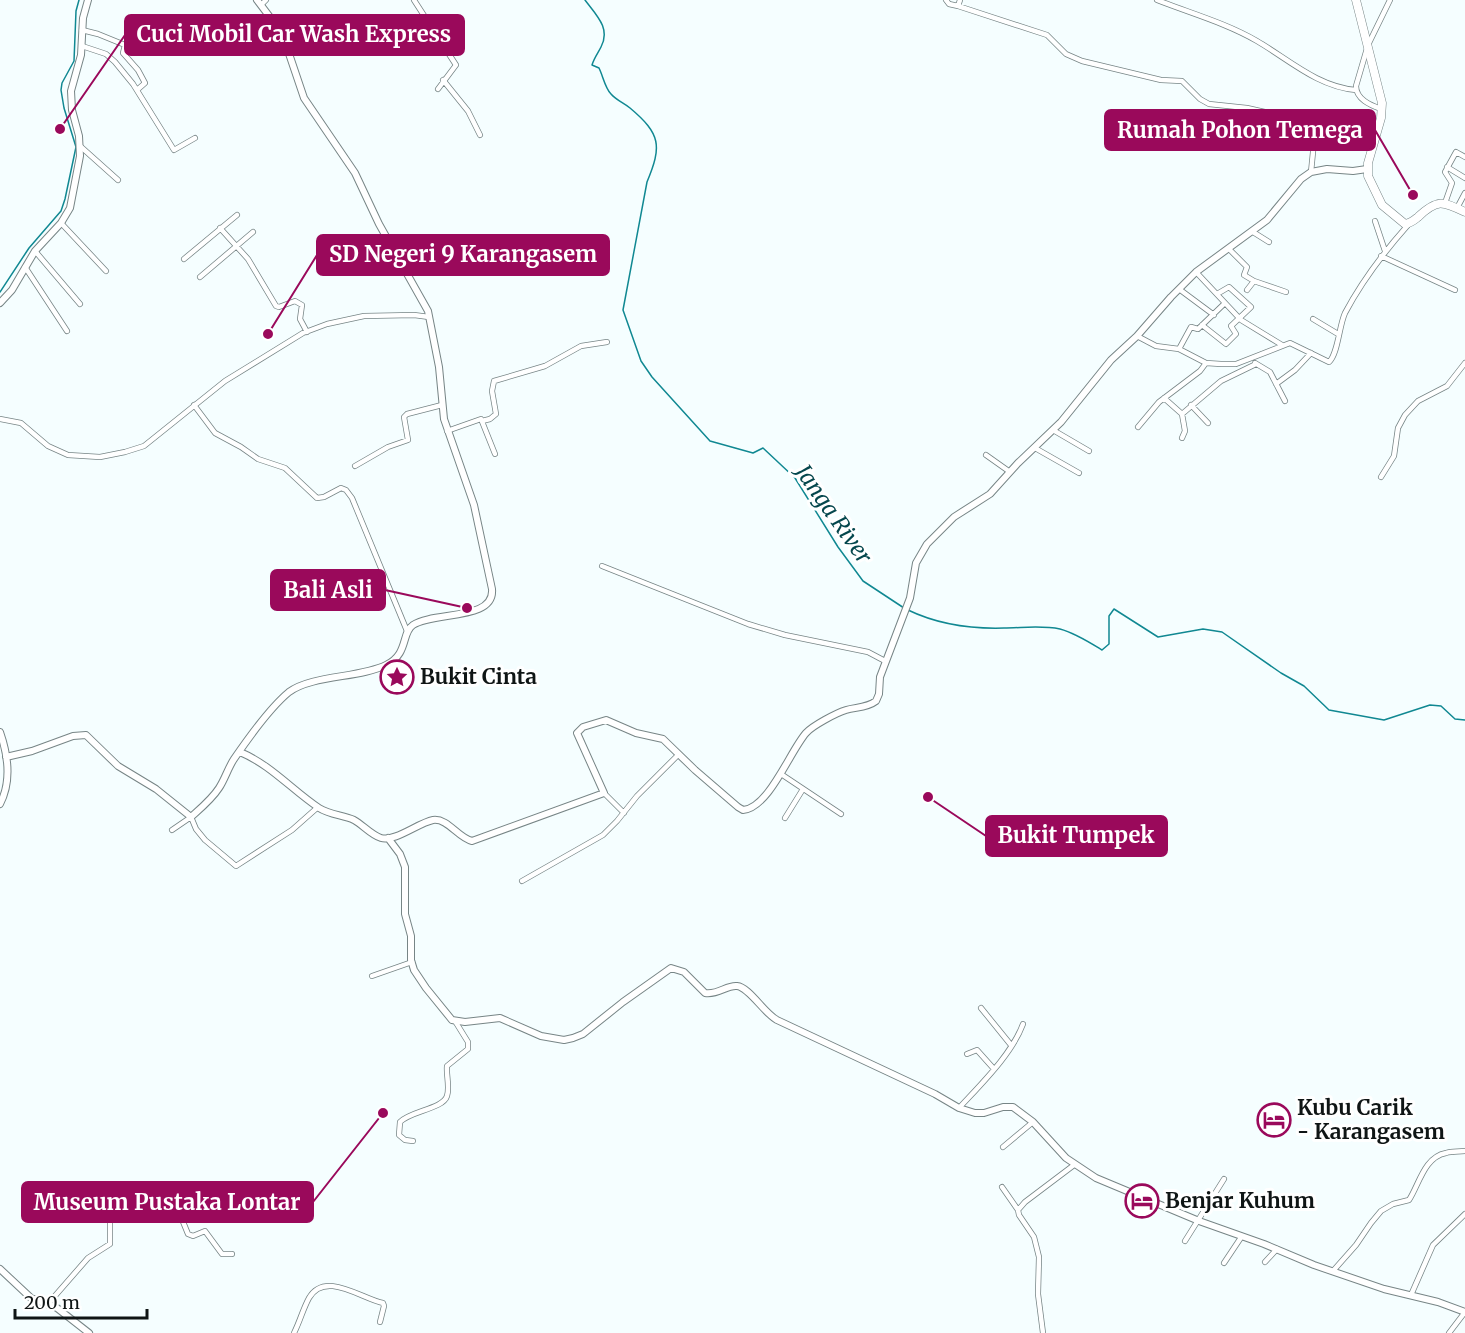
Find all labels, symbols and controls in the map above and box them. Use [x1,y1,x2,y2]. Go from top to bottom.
callout: Cuci Mobil Car Wash Express [125,15,464,55]
text: Cuci Mobil Car Wash Express [137,20,451,48]
callout: Rumah Pohon Temega [1105,110,1375,150]
text: Rumah Pohon Temega [1117,116,1363,144]
callout: SD Negeri 9 Karangasem [317,235,609,275]
text: SD Negeri 9 Karangasem [329,240,597,268]
water label: Janga River [789,458,879,570]
callout: Bali Asli [271,570,385,610]
text: Bali Asli [283,576,373,604]
place icon: Bukit Cinta [379,659,415,695]
place label: Bukit Cinta [420,663,537,690]
callout: Bukit Tumpek [986,816,1167,856]
text: Bukit Tumpek [998,821,1155,849]
place label: Kubu Carik - Karangasem [1297,1094,1445,1145]
hotel icon: Kubu Carik - Karangasem [1256,1102,1292,1138]
callout: Museum Pustaka Lontar [22,1182,313,1222]
hotel icon: Benjar Kuhum [1124,1183,1160,1219]
place label: Benjar Kuhum [1165,1187,1315,1214]
text: Museum Pustaka Lontar [33,1188,301,1216]
scale bar [15,1282,147,1320]
text: 200 m [24,1291,80,1314]

